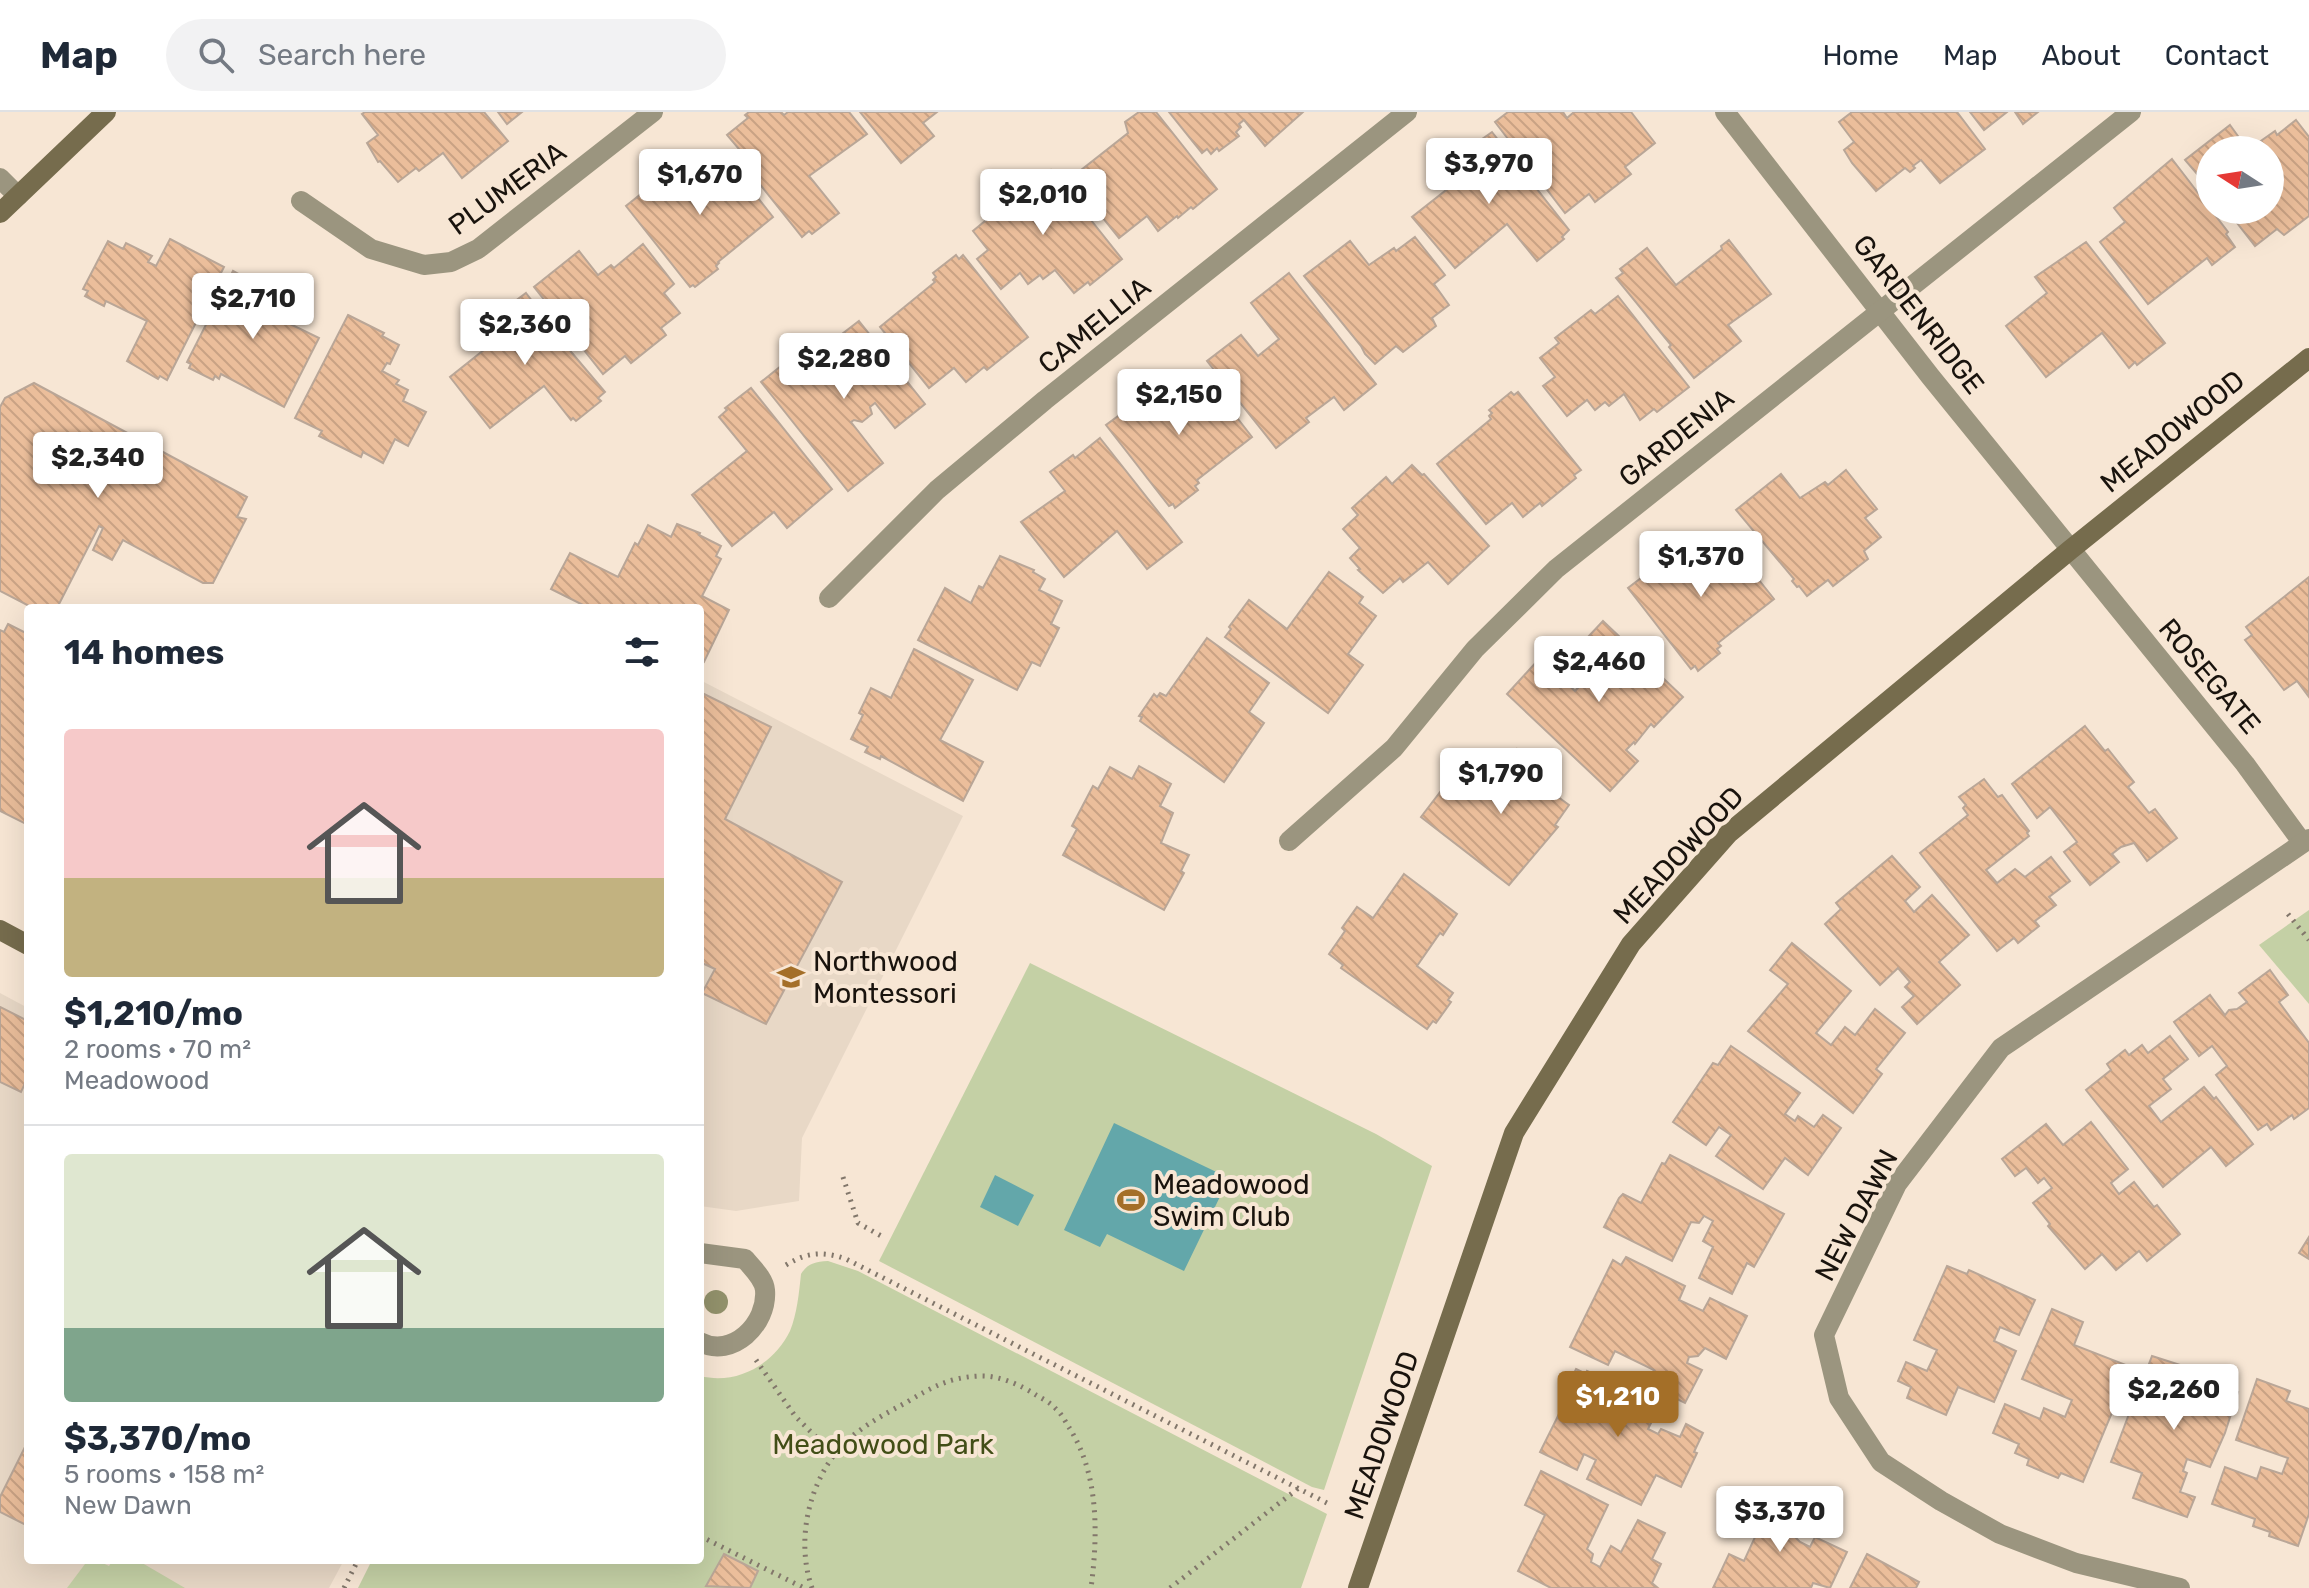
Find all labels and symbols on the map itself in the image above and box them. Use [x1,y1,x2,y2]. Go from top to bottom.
street label: PLUMERIA [442,135,573,242]
north arrow [2196,136,2284,224]
pin: $3,970 [1424,138,1554,206]
pin: $1,670 [635,149,765,217]
pin: $2,010 [978,169,1108,237]
street label: GARDENRIDGE [1846,228,1991,400]
street label: CAMELLIA [1032,270,1157,380]
pin: $2,710 [188,273,318,341]
pin: $2,360 [460,299,590,367]
pin: $2,280 [779,333,909,401]
street label: MEADOWOOD [2094,363,2251,499]
pin: $2,150 [1114,369,1244,437]
street label: GARDENIA [1612,381,1740,494]
pin: $2,340 [33,432,163,500]
pin: $1,370 [1636,531,1766,599]
street label: ROSEGATE [2152,612,2267,741]
pin: $2,460 [1534,636,1664,704]
pin: $1,790 [1436,748,1566,816]
street label: MEADOWOOD [1607,780,1750,931]
place label: Northwood Montessori [813,945,958,1010]
school or university icon: Northwood Montessori [776,962,806,992]
street label: NEW DAWN [1808,1144,1905,1287]
place label: Meadowood Swim Club [1153,1168,1310,1233]
sports icon: Meadowood Swim Club [1116,1185,1146,1215]
street label: MEADOWOOD [1337,1347,1426,1523]
pin: $2,260 [2109,1364,2239,1432]
pin: $1,210 [1553,1371,1683,1439]
park label: Meadowood Park [772,1428,994,1461]
pin: $3,370 [1715,1486,1845,1554]

